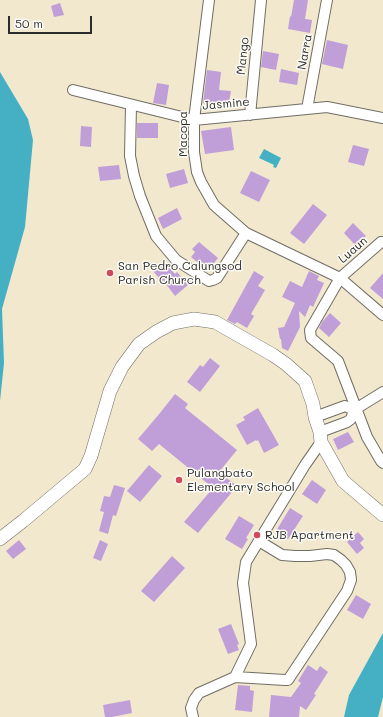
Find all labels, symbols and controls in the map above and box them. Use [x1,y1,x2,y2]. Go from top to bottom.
scale bar [10,8,94,34]
text: 50 m [15,15,43,31]
street label: Narra [295,33,315,71]
street label: Mango [234,36,252,76]
street label: Jasmine [202,95,250,113]
street label: Macopa [176,111,190,157]
street label: Luaun [336,234,370,266]
place label: San Pedro Calungsod Parish Church [118,259,242,287]
marker: San Pedro Calungsod Parish Church [105,268,115,278]
place label: Pulangbato Elementary School [187,466,295,494]
marker: Pulangbato Elementary School [174,475,184,485]
place label: RJB Apartment [265,528,354,542]
marker: RJB Apartment [252,530,262,540]

